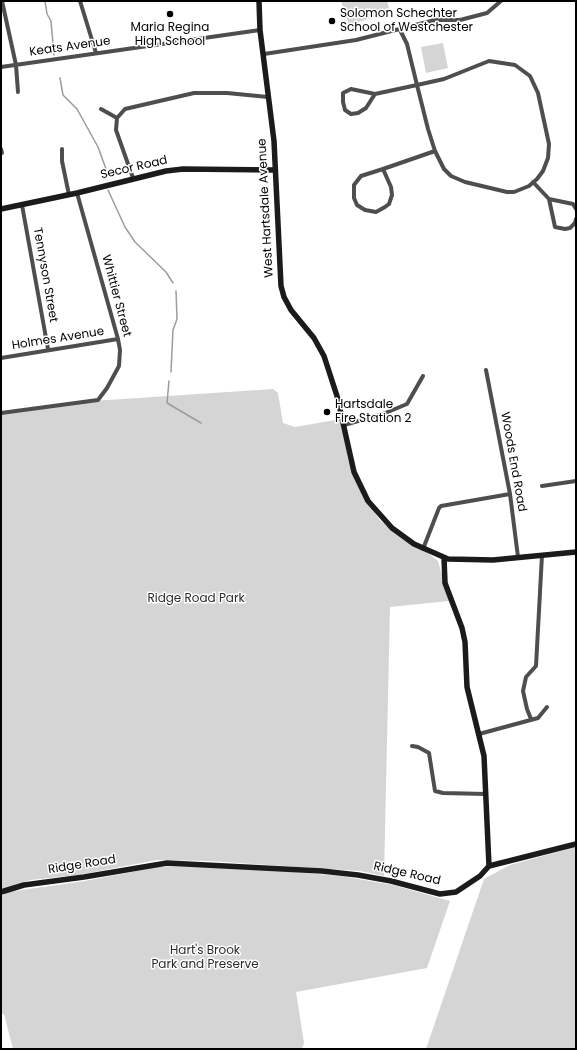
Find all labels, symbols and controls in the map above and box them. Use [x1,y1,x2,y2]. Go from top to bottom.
place label: Solomon Schechter School of Westchester [340,7,473,35]
marker: Maria Regina High School [165,9,175,19]
marker: Solomon Schechter School of Westchester [327,16,337,26]
place label: Maria Regina High School [131,21,209,49]
street label: Keats Avenue [29,34,111,60]
street label: West Hartsdale Avenue [255,138,277,278]
street label: Secor Road [99,153,169,183]
street label: Tennyson Street [30,226,60,324]
street label: Whittier Street [98,253,134,339]
street label: Holmes Avenue [11,325,105,353]
place label: Hartsdale Fire Station 2 [335,398,411,426]
marker: Hartsdale Fire Station 2 [322,407,332,417]
street label: Woods End Road [497,411,529,513]
park label: Ridge Road Park [147,592,245,606]
street label: Ridge Road [47,853,117,877]
street label: Ridge Road [372,859,442,889]
park label: Hart's Brook Park and Preserve [151,944,259,972]

